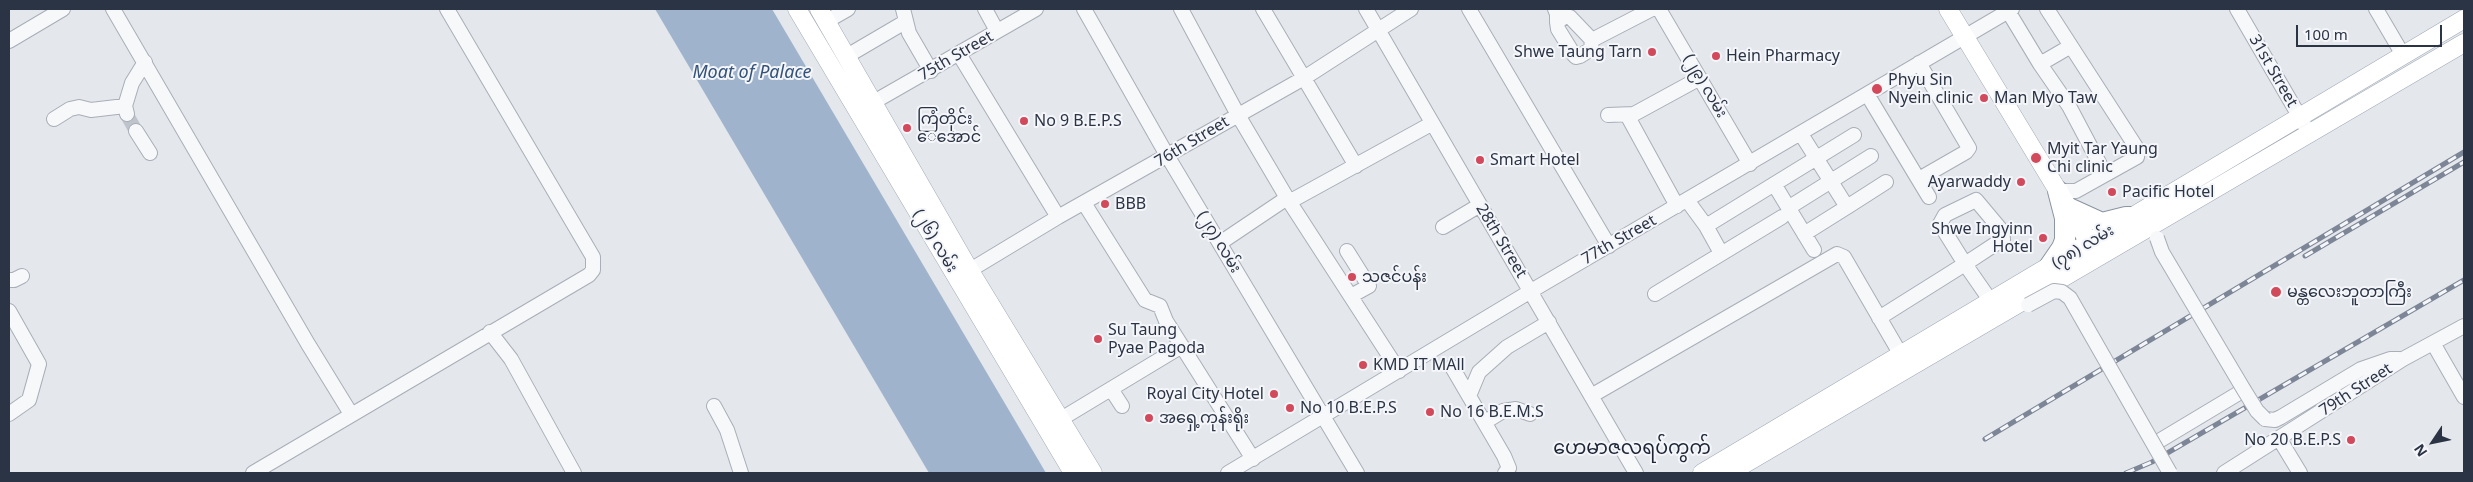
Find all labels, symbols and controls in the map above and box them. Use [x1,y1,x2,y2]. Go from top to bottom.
scale bar [2298,15,2444,47]
text: 100 m [2304,24,2348,44]
street label: 75th Street [915,27,997,85]
street label: 31st Street [2245,31,2301,111]
place label: Shwe Taung Tarn [1514,42,1642,62]
marker: Shwe Taung Tarn [1646,46,1658,58]
place label: Hein Pharmacy [1726,46,1840,66]
marker: Hein Pharmacy [1710,50,1722,62]
street label: (၂၉) လမ်း [1679,51,1731,121]
water label: Moat of Palace [692,62,812,84]
place label: Phyu Sin Nyein clinic [1888,70,1973,108]
marker: Phyu Sin Nyein clinic [1870,82,1884,96]
place label: Man Myo Taw [1994,88,2097,108]
marker: Man Myo Taw [1978,92,1990,104]
place label: ကြံတိုင်း‌ ‌ေအောင် [917,109,981,147]
place label: No 9 B.E.P.S [1034,111,1122,131]
street label: 76th Street [1152,112,1232,172]
marker: No 9 B.E.P.S [1018,115,1030,127]
marker: ကြံတိုင်း‌ ‌ေအောင် [901,122,913,134]
place label: Myit Tar Yaung Chi clinic [2047,139,2158,177]
place label: Smart Hotel [1490,150,1580,170]
marker: Myit Tar Yaung Chi clinic [2029,151,2043,165]
marker: Smart Hotel [1474,154,1486,166]
place label: Ayarwaddy [1928,172,2011,192]
marker: Ayarwaddy [2015,176,2027,188]
place label: Pacific Hotel [2122,182,2214,202]
marker: Pacific Hotel [2106,186,2118,198]
place label: BBB [1115,194,1146,214]
marker: BBB [1099,198,1111,210]
street label: 28th Street [1471,201,1531,281]
street label: (၂၆) လမ်း [909,206,961,276]
street label: (၂၇) လမ်း [1193,207,1245,277]
street label: 77th Street [1578,211,1660,269]
place label: Shwe Ingyinn Hotel [1931,219,2033,257]
street label: (၇၈) လမ်း [2049,221,2117,273]
marker: Shwe Ingyinn Hotel [2037,232,2049,244]
place label: သဇင်ပန်း [1362,267,1427,287]
marker: သဇင်ပန်း [1346,271,1358,283]
place label: မန္တလေးဘူတာကြီး [2287,282,2412,302]
marker: မန္တလေးဘူတာကြီး [2269,285,2283,299]
place label: Su Taung Pyae Pagoda [1108,320,1205,358]
marker: Su Taung Pyae Pagoda [1092,333,1104,345]
place label: KMD IT MAll [1373,355,1465,375]
marker: KMD IT MAll [1357,359,1369,371]
street label: 79th Street [2316,359,2396,421]
place label: Royal City Hotel [1146,384,1264,404]
marker: Royal City Hotel [1268,388,1280,400]
place label: No 10 B.E.P.S [1300,398,1397,418]
marker: No 10 B.E.P.S [1284,402,1296,414]
place label: No 16 B.E.M.S [1440,402,1544,422]
marker: No 16 B.E.M.S [1424,406,1436,418]
place label: အရှေ့ကုန်းရိုး [1159,408,1249,428]
marker: အရှေ့ကုန်းရိုး [1143,412,1155,424]
north arrow [2408,417,2458,467]
place label: No 20 B.E.P.S [2244,430,2341,450]
marker: No 20 B.E.P.S [2345,434,2357,446]
district label: ဟေမာဇလရပ်ကွက် [1553,438,1711,460]
text: N [2409,441,2431,461]

